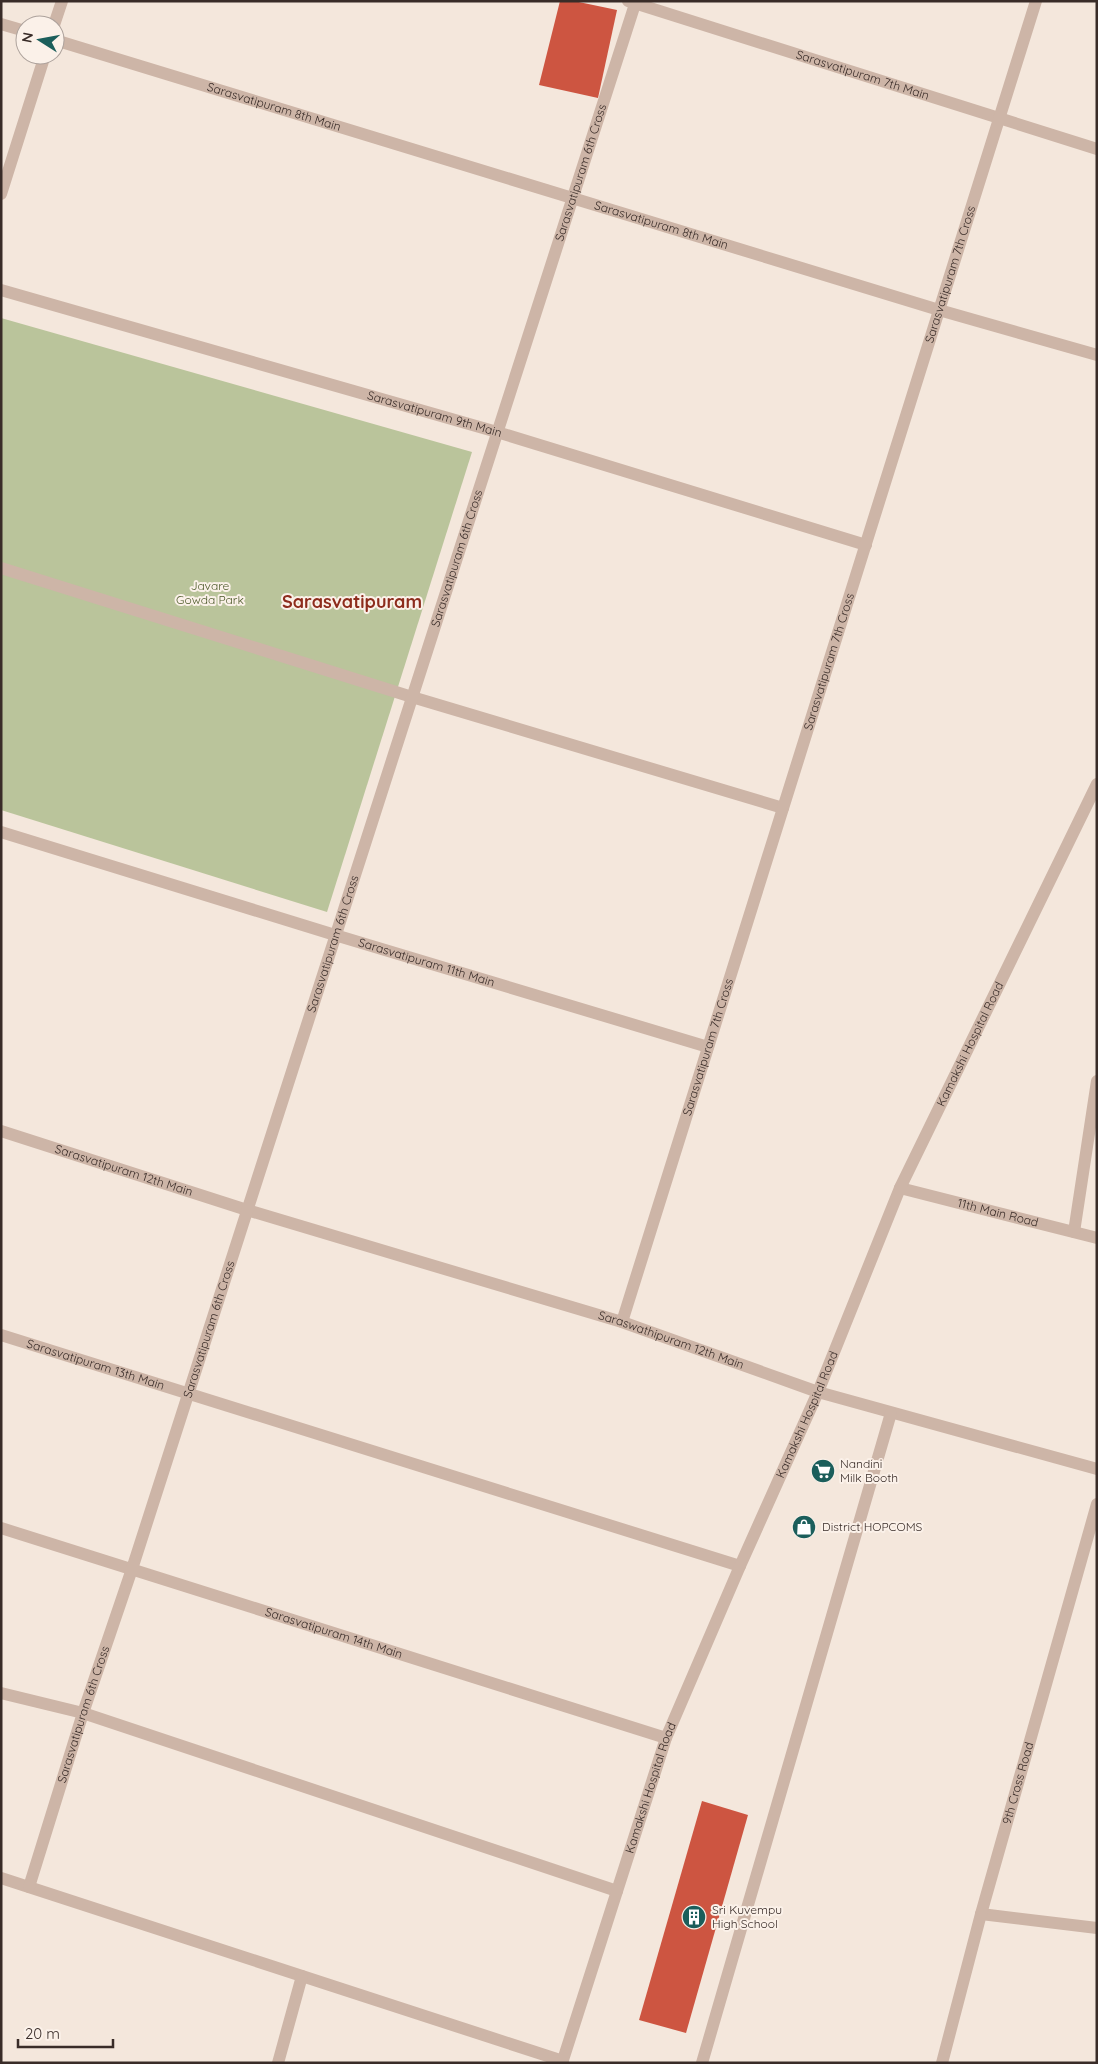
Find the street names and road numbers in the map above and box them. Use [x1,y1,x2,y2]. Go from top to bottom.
street label: Sarasvatipuram 7th Main [794,47,931,103]
street label: Sarasvatipuram 8th Main [205,79,343,134]
street label: Sarasvatipuram 6th Cross [551,102,610,243]
street label: Sarasvatipuram 8th Main [593,197,730,252]
street label: Sarasvatipuram 7th Cross [921,203,979,345]
street label: Sarasvatipuram 9th Main [366,387,504,440]
street label: Sarasvatipuram 6th Cross [427,487,486,629]
street label: Sarasvatipuram 7th Cross [800,591,857,732]
street label: Sarasvatipuram 6th Cross [303,873,362,1014]
street label: Sarasvatipuram 11th Main [357,934,497,990]
street label: Sarasvatipuram 7th Cross [679,976,736,1117]
street label: Kamakshi Hospital Road [933,979,1006,1109]
street label: Sarasvatipuram 12th Main [53,1141,195,1199]
street label: 11th Main Road [956,1195,1040,1230]
street label: Sarasvatipuram 6th Cross [179,1258,238,1400]
street label: Saraswathipuram 12th Main [597,1307,746,1372]
street label: Sarasvatipuram 13th Main [25,1335,166,1393]
street label: Kamakshi Hospital Road [772,1349,841,1480]
street label: Sarasvatipuram 14th Main [263,1604,405,1661]
street label: Sarasvatipuram 6th Cross [54,1643,112,1785]
street label: Kamakshi Hospital Road [622,1720,679,1855]
street label: 9th Cross Road [999,1740,1036,1826]

